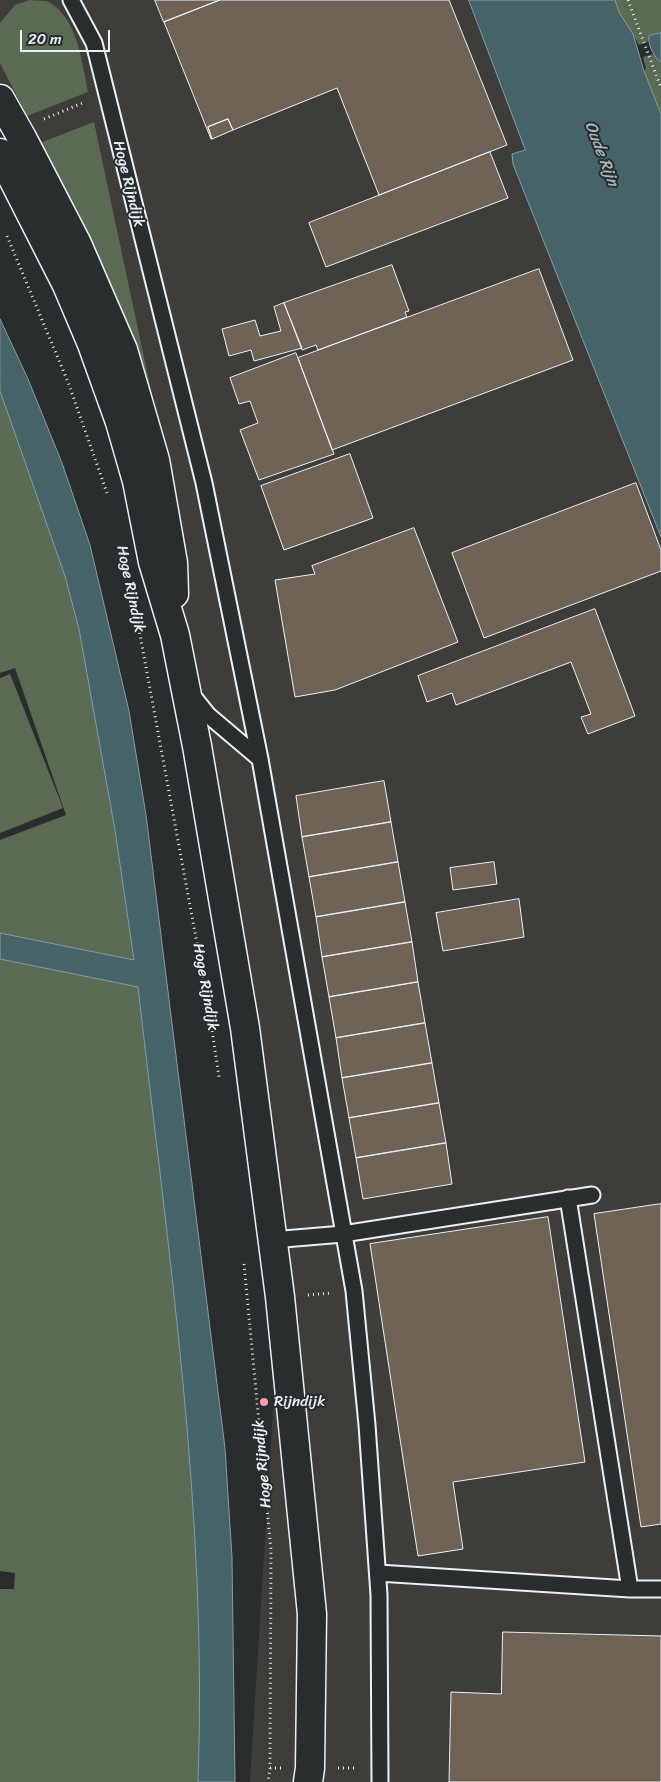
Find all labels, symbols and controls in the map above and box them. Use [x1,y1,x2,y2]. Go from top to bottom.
scale bar [22,20,112,52]
text: 20 m [28,26,62,52]
water label: Oude Rijn [580,119,622,189]
street label: Hoge Rijndijk [109,139,147,229]
street label: Hoge Rijndijk [112,544,148,634]
street label: Hoge Rijndijk [188,942,222,1032]
place label: Rijndijk [274,1393,325,1411]
marker: Rijndijk [258,1396,270,1408]
street label: Hoge Rijndijk [250,1419,276,1509]

